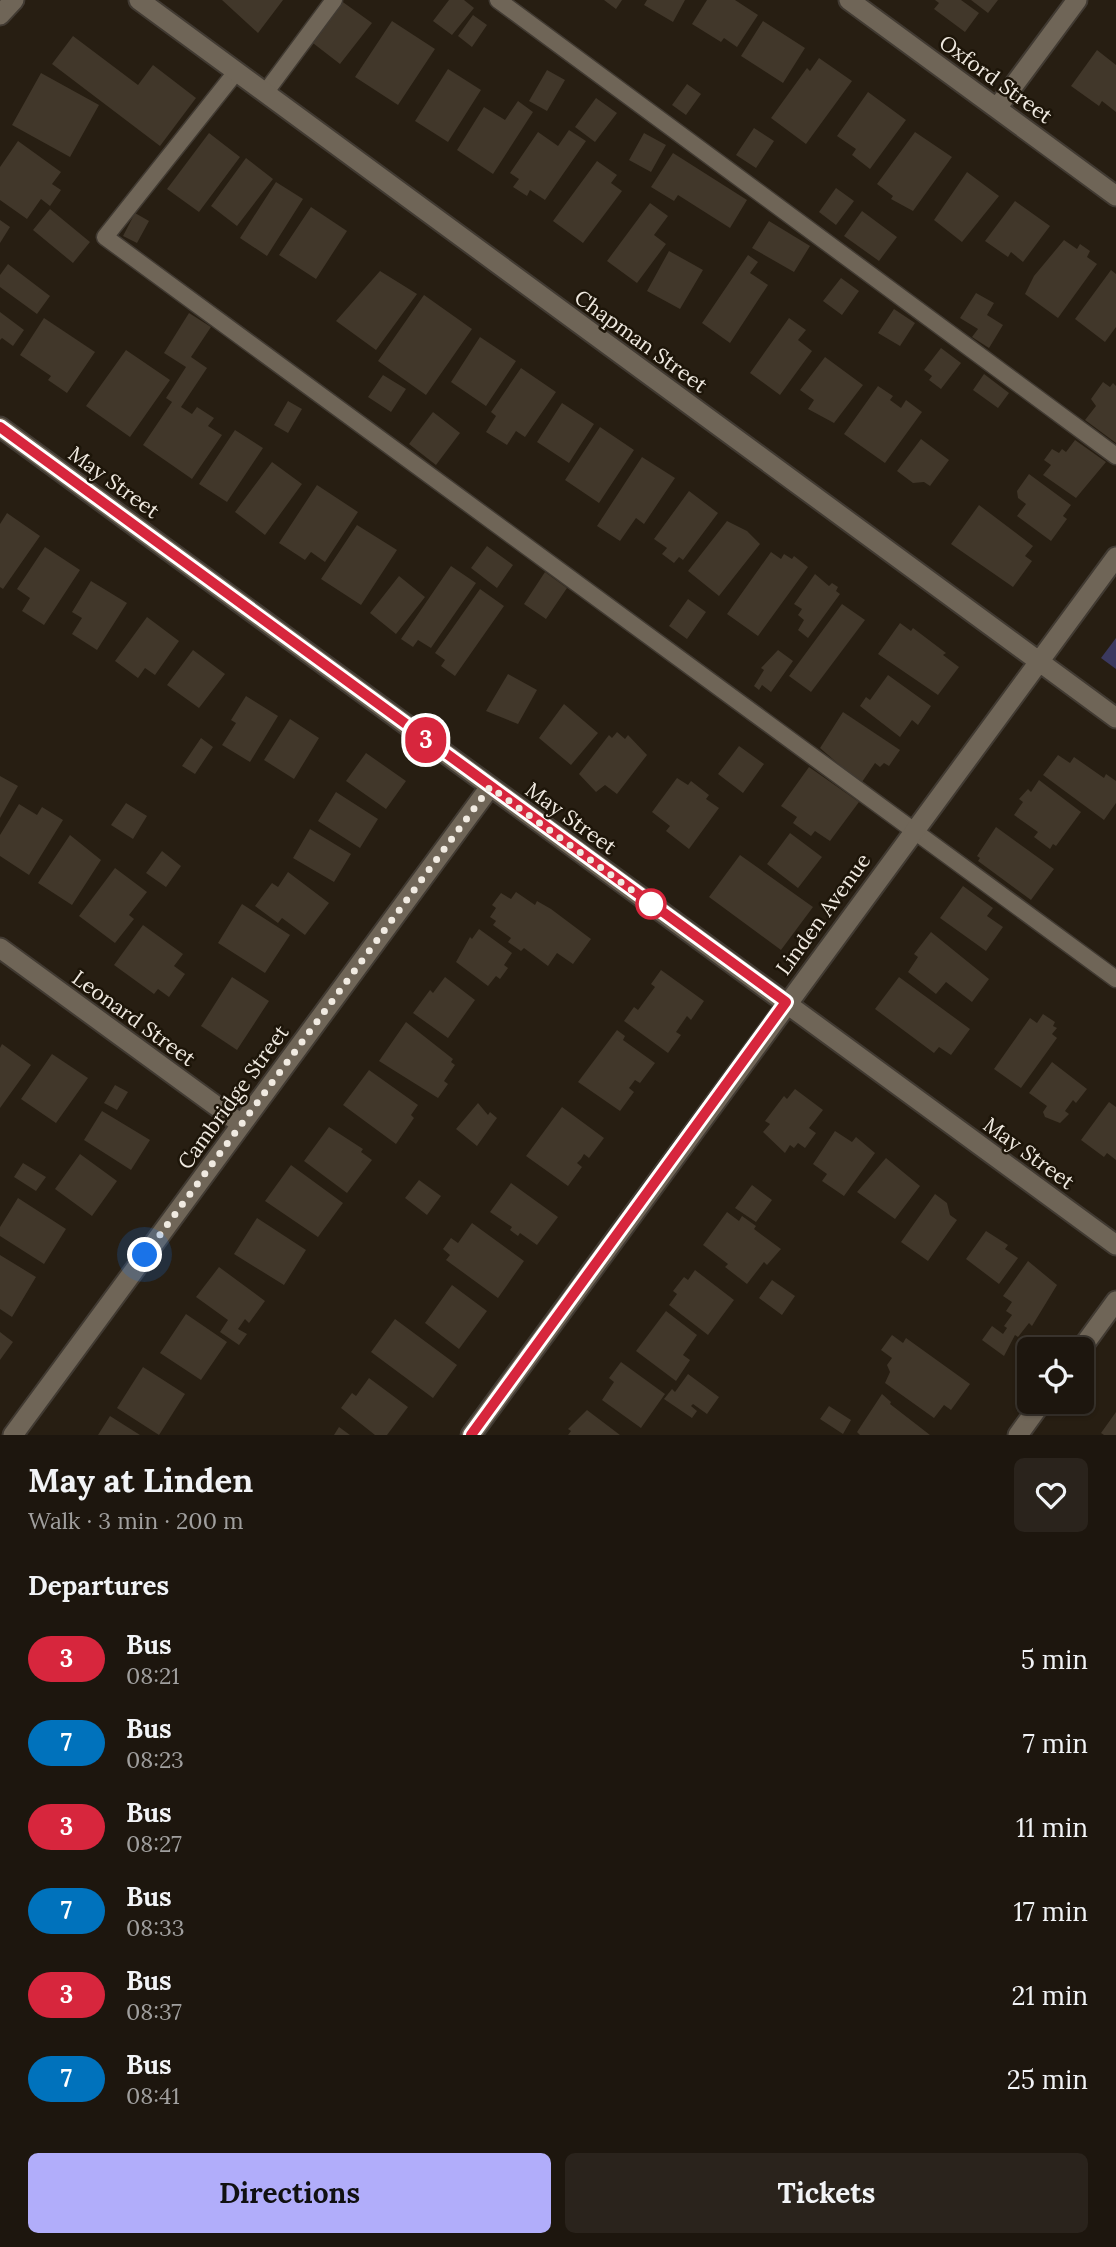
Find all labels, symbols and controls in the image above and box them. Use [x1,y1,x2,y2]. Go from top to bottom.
street label: Oxford Street [934,29,1059,130]
street label: Chapman Street [569,284,714,399]
street label: May Street [63,440,166,525]
line badge: 3 [403,717,449,763]
text: 3 [419,724,433,755]
street label: May Street [520,776,623,861]
street label: Linden Avenue [770,848,876,980]
unlabelled marker [636,889,666,919]
street label: Leonard Street [67,964,202,1072]
street label: Cambridge Street [172,1019,295,1175]
street label: May Street [978,1111,1081,1196]
your location [127,1237,162,1272]
map controls [1017,1337,1094,1414]
button: locate [1017,1337,1094,1414]
button: heart [1014,1458,1088,1532]
text: May at Linden [28,1459,253,1501]
text: Walk · 3 min · 200 m [28,1506,244,1535]
text: Departures [28,1569,169,1602]
text: Bus [126,1628,172,1661]
text: 3 [60,1643,73,1674]
text: 5 min [1021,1643,1088,1676]
text: 08:21 [126,1661,180,1690]
text: Bus [126,1712,172,1745]
text: 7 [61,1727,72,1758]
text: 7 min [1023,1727,1088,1760]
text: 08:23 [126,1745,184,1774]
text: Bus [126,1796,172,1829]
text: 3 [60,1811,73,1842]
text: 11 min [1016,1811,1088,1844]
text: 08:27 [126,1829,182,1858]
text: Bus [126,1880,172,1913]
text: 7 [61,1895,72,1926]
text: 17 min [1013,1895,1088,1928]
text: 08:33 [126,1913,185,1942]
text: Bus [126,1964,172,1997]
text: 3 [60,1979,73,2010]
text: 21 min [1011,1979,1088,2012]
text: 08:37 [126,1997,182,2026]
text: Bus [126,2048,172,2081]
text: 7 [61,2063,72,2094]
text: 25 min [1007,2063,1088,2096]
text: 08:41 [126,2081,180,2110]
button: Directions [28,2153,551,2233]
button: Tickets [565,2153,1088,2233]

